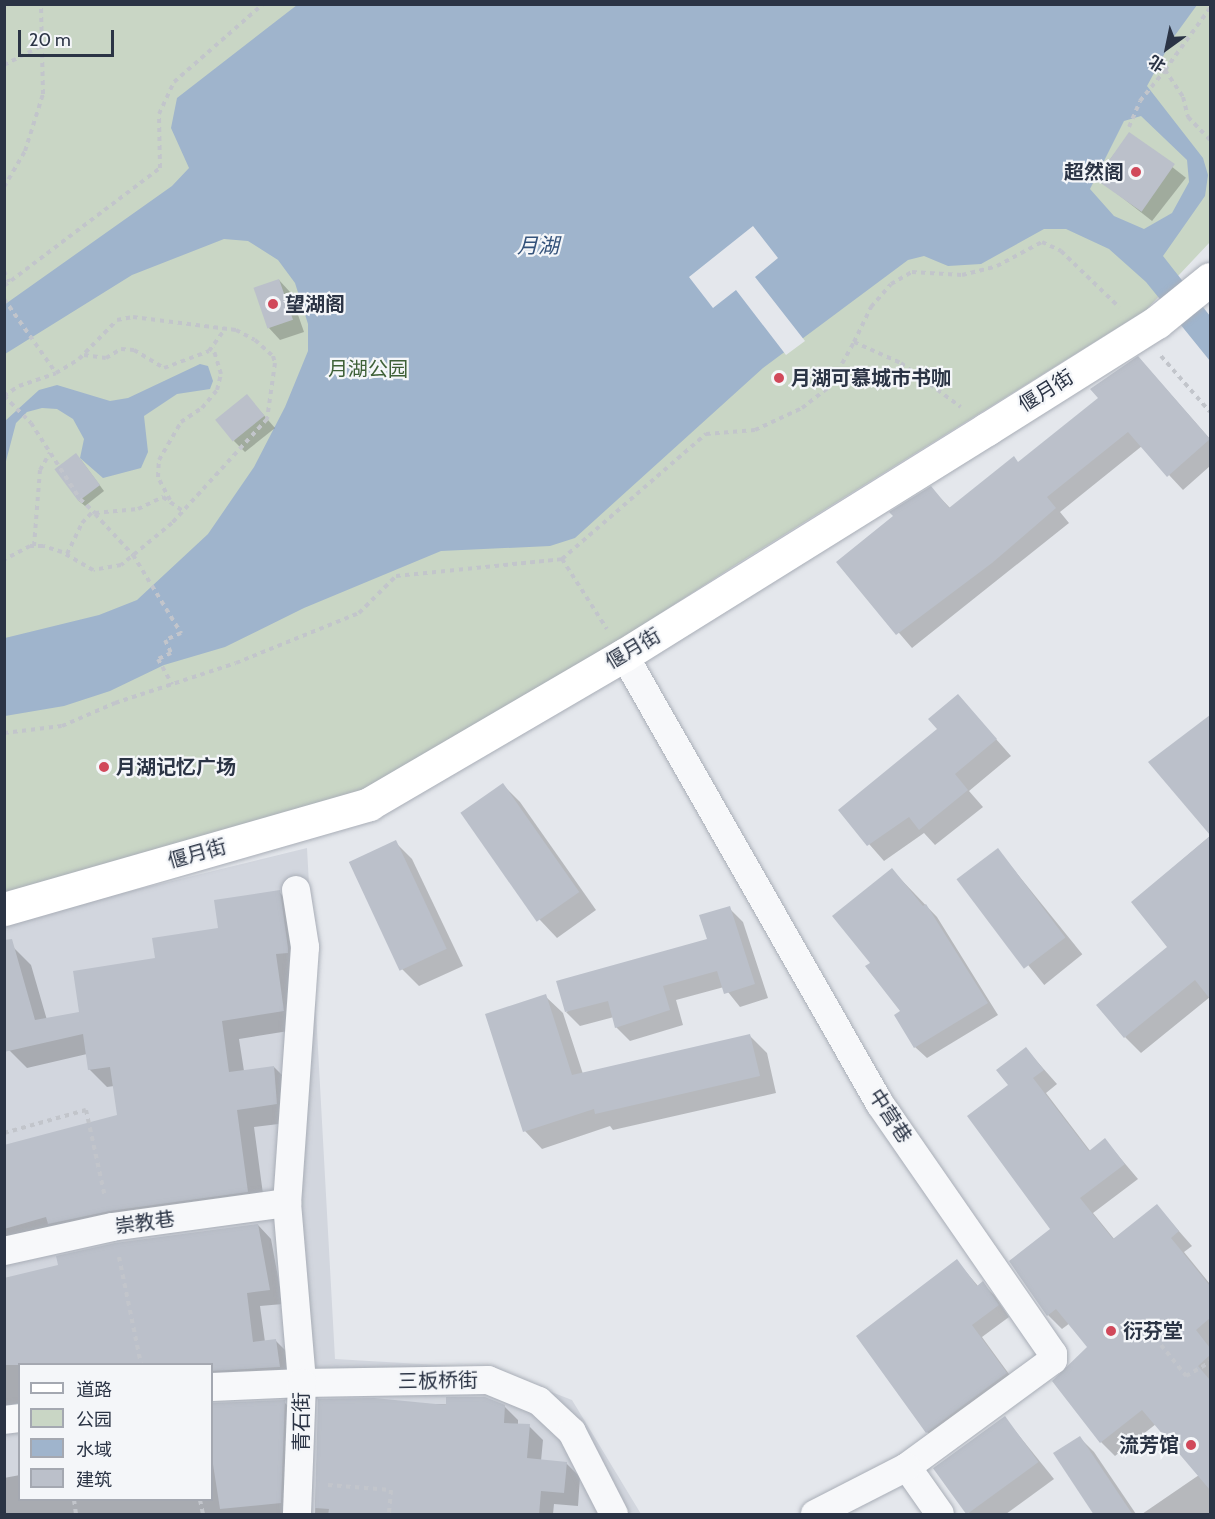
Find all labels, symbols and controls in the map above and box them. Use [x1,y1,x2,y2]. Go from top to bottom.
scale bar [21,18,117,56]
north arrow [1137,18,1197,78]
text: 20 m [29,29,71,51]
text: 北 [1145,51,1169,76]
place label: 超然阁 [1064,160,1124,184]
marker: 超然阁 [1129,165,1143,179]
water label: 月湖 [517,233,559,259]
place label: 望湖阁 [285,292,345,316]
marker: 望湖阁 [266,297,280,311]
park label: 月湖公园 [328,357,408,381]
street label: 偃月街 [1014,365,1078,417]
place label: 月湖可慕城市书咖 [791,366,951,390]
marker: 月湖可慕城市书咖 [772,371,786,385]
street label: 偃月街 [601,623,665,675]
place label: 月湖记忆广场 [116,755,236,779]
marker: 月湖记忆广场 [97,760,111,774]
street label: 偃月街 [165,834,229,874]
street label: 中营巷 [864,1084,916,1148]
street label: 崇教巷 [114,1207,176,1239]
place label: 衍芬堂 [1123,1319,1183,1343]
marker: 衍芬堂 [1104,1324,1118,1338]
legend [18,1363,213,1501]
street label: 三板桥街 [398,1368,478,1394]
text: 道路 [76,1379,112,1401]
street label: 青石街 [289,1392,313,1452]
text: 公园 [76,1409,112,1431]
place label: 流芳馆 [1119,1433,1179,1457]
marker: 流芳馆 [1184,1438,1198,1452]
text: 水域 [76,1439,112,1461]
text: 建筑 [76,1469,112,1491]

